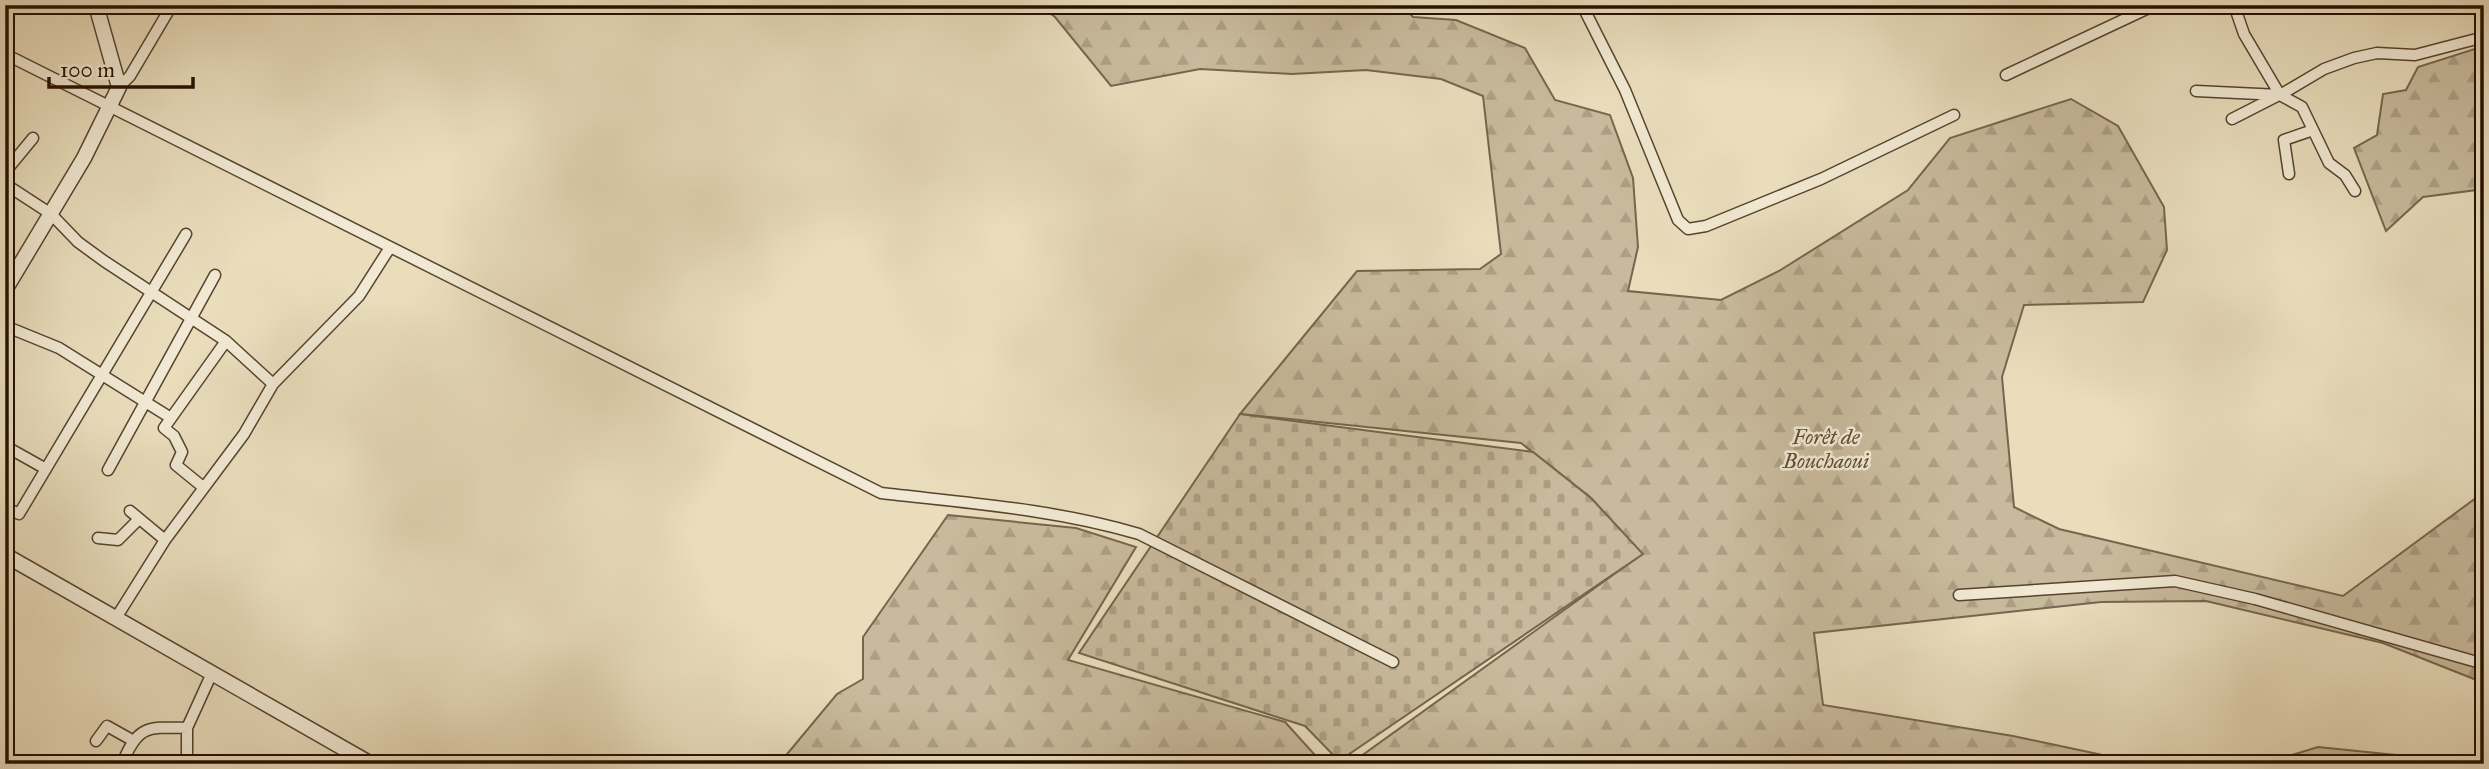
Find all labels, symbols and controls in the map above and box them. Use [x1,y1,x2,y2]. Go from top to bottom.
scale bar [49,46,192,90]
text: 100 m [60,57,115,83]
park label: Forêt de Bouchaoui [1782,424,1869,474]

